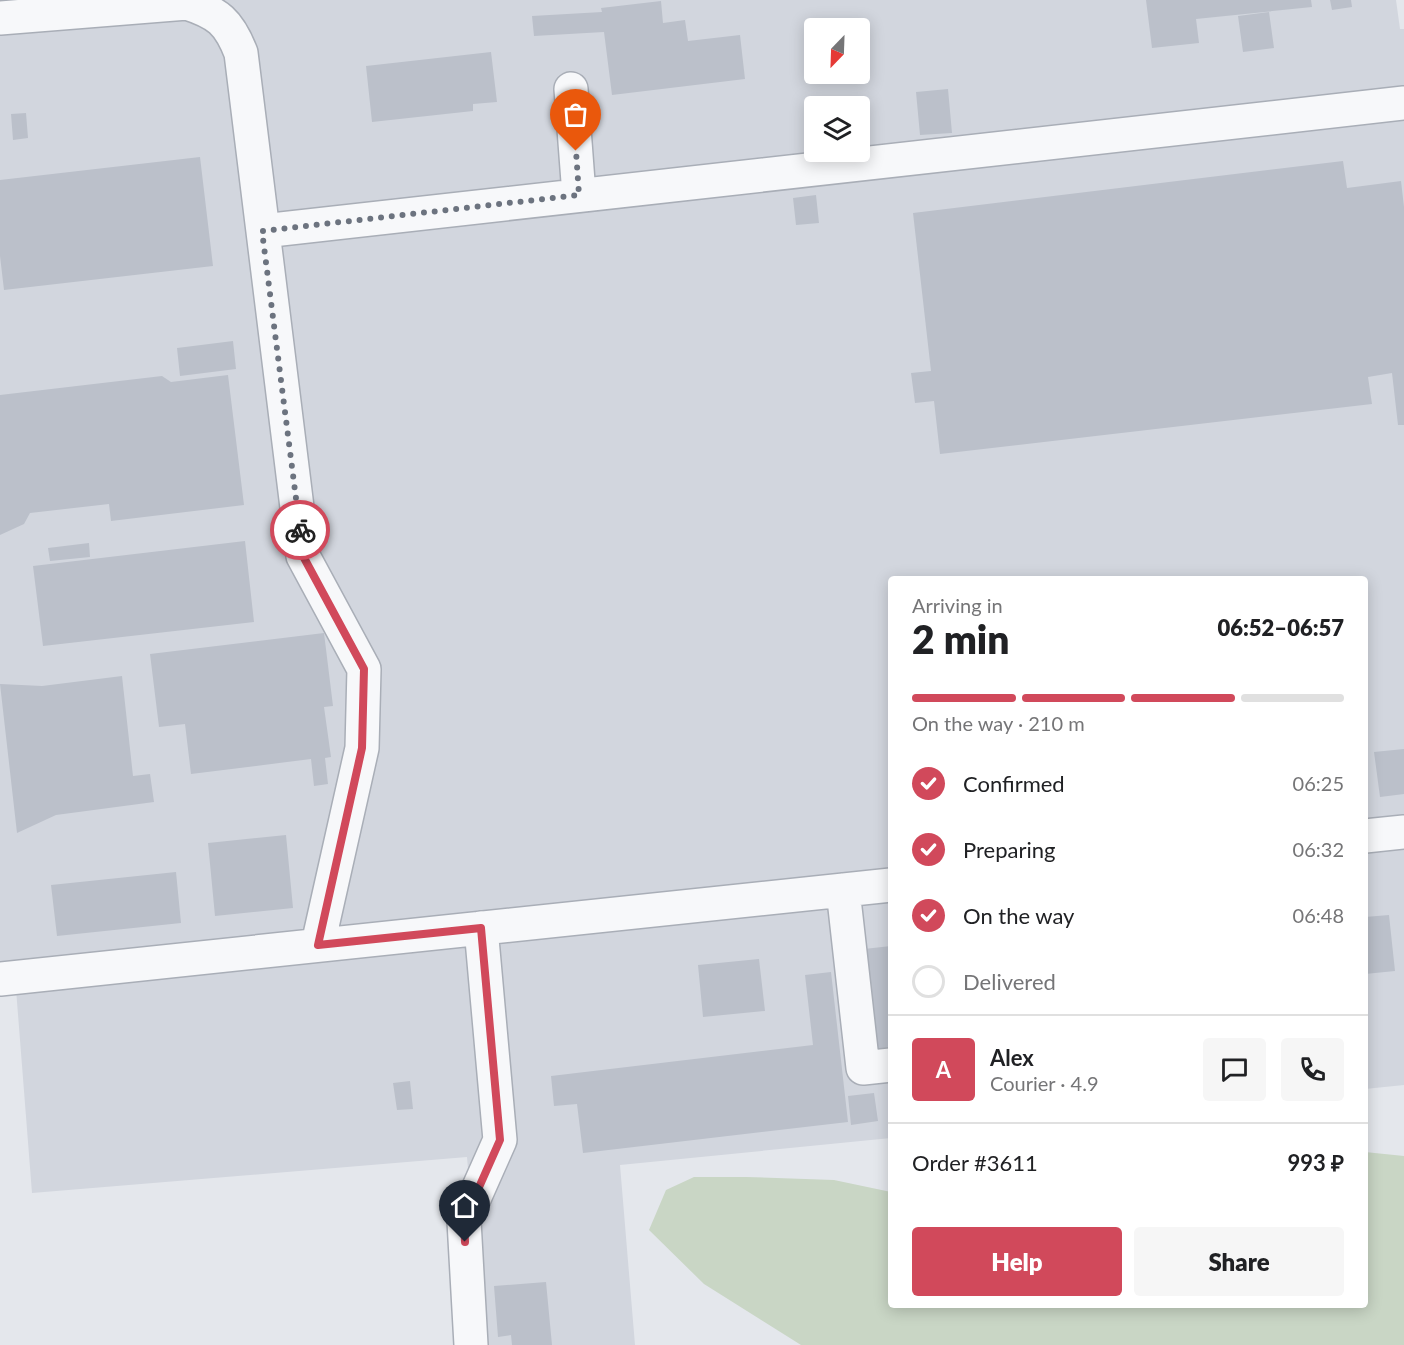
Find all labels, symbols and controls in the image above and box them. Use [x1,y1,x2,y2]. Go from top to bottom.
north arrow [804,18,870,84]
map controls [804,18,870,162]
pin [550,89,601,151]
button: layers [804,96,870,162]
icon: bag [559,98,592,131]
courier [270,500,330,560]
icon: bike [284,514,317,547]
text: Arriving in [912,593,1003,617]
text: 06:52–06:57 [1218,614,1344,641]
text: 2 min [912,616,1009,662]
text: On the way · 210 m [912,711,1085,735]
icon: check [912,767,945,800]
text: Confirmed [963,770,1065,797]
text: 06:25 [1293,771,1344,795]
icon: check [912,833,945,866]
text: Preparing [963,836,1055,863]
text: 06:32 [1293,837,1344,861]
icon: check [912,899,945,932]
text: On the way [963,902,1074,929]
text: 06:48 [1293,903,1344,927]
text: Delivered [963,968,1056,995]
button: chat [1203,1038,1266,1101]
button: phone [1281,1038,1344,1101]
text: Alex [990,1044,1034,1071]
text: A [936,1056,951,1083]
text: Courier · 4.9 [990,1071,1099,1095]
text: Order #3611 [912,1149,1038,1176]
text: 993 ₽ [1288,1149,1344,1176]
pin [439,1180,490,1242]
icon: home [448,1189,481,1222]
button: Help [912,1227,1122,1296]
button: Share [1134,1227,1344,1296]

